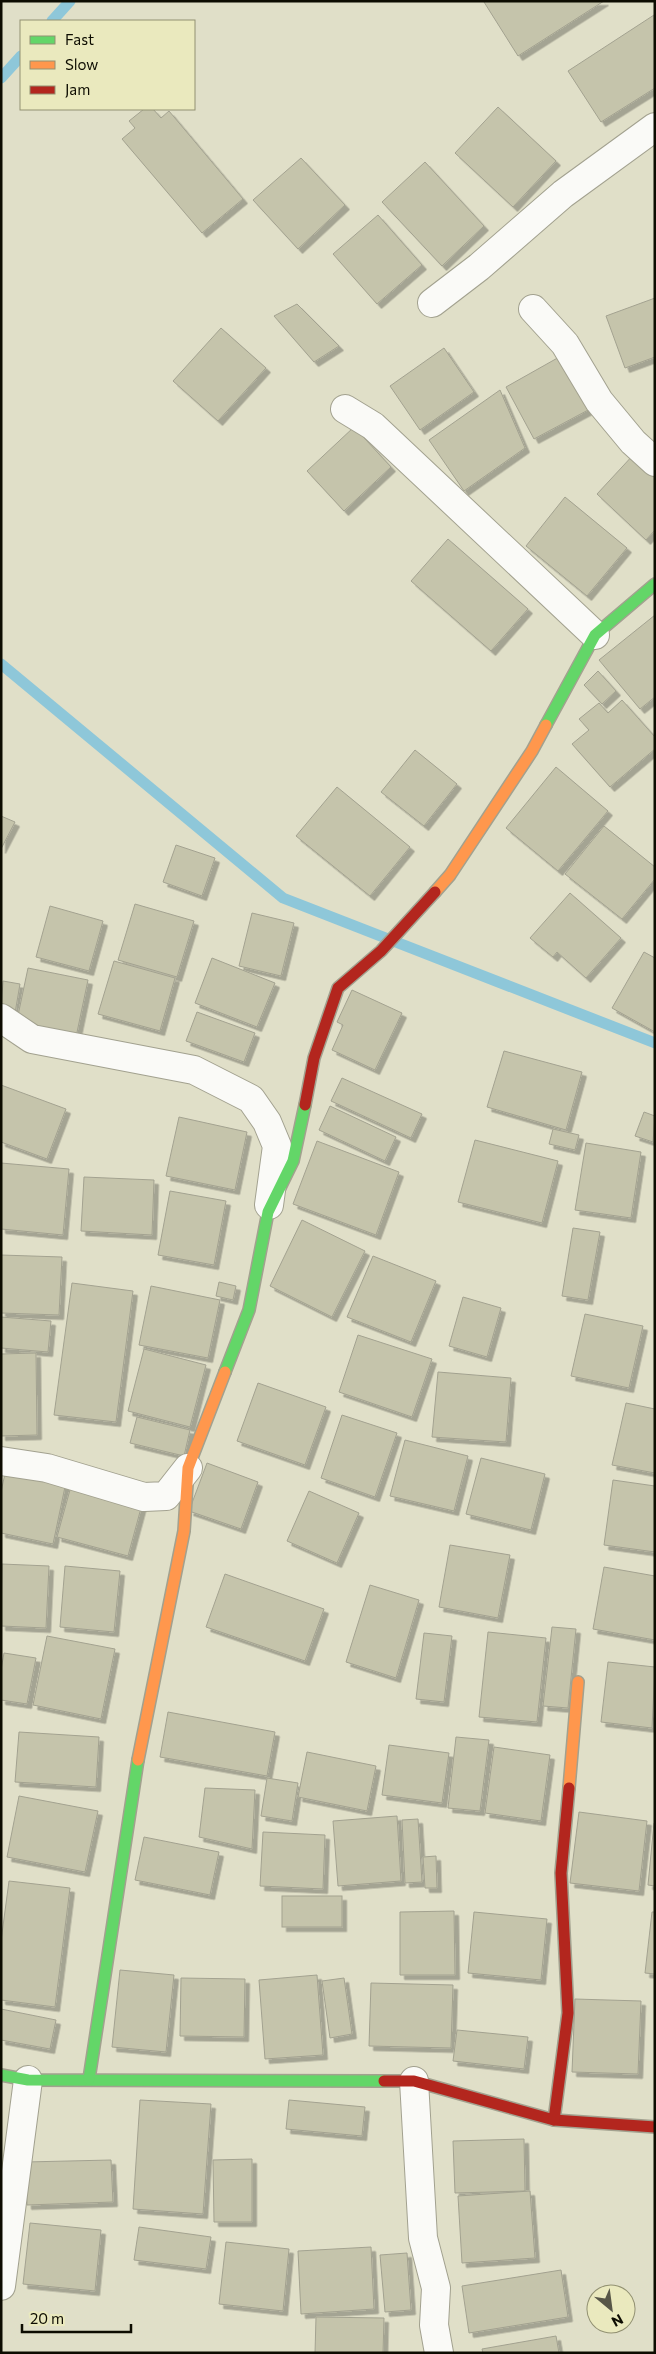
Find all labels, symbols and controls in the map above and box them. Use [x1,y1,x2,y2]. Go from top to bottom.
legend [20,20,195,110]
text: Fast [65,30,94,48]
text: Slow [65,55,98,73]
text: Jam [65,80,90,98]
north arrow [586,2284,636,2334]
scale bar [22,2302,131,2334]
text: 20 m [30,2309,64,2327]
text: N [609,2311,626,2331]

